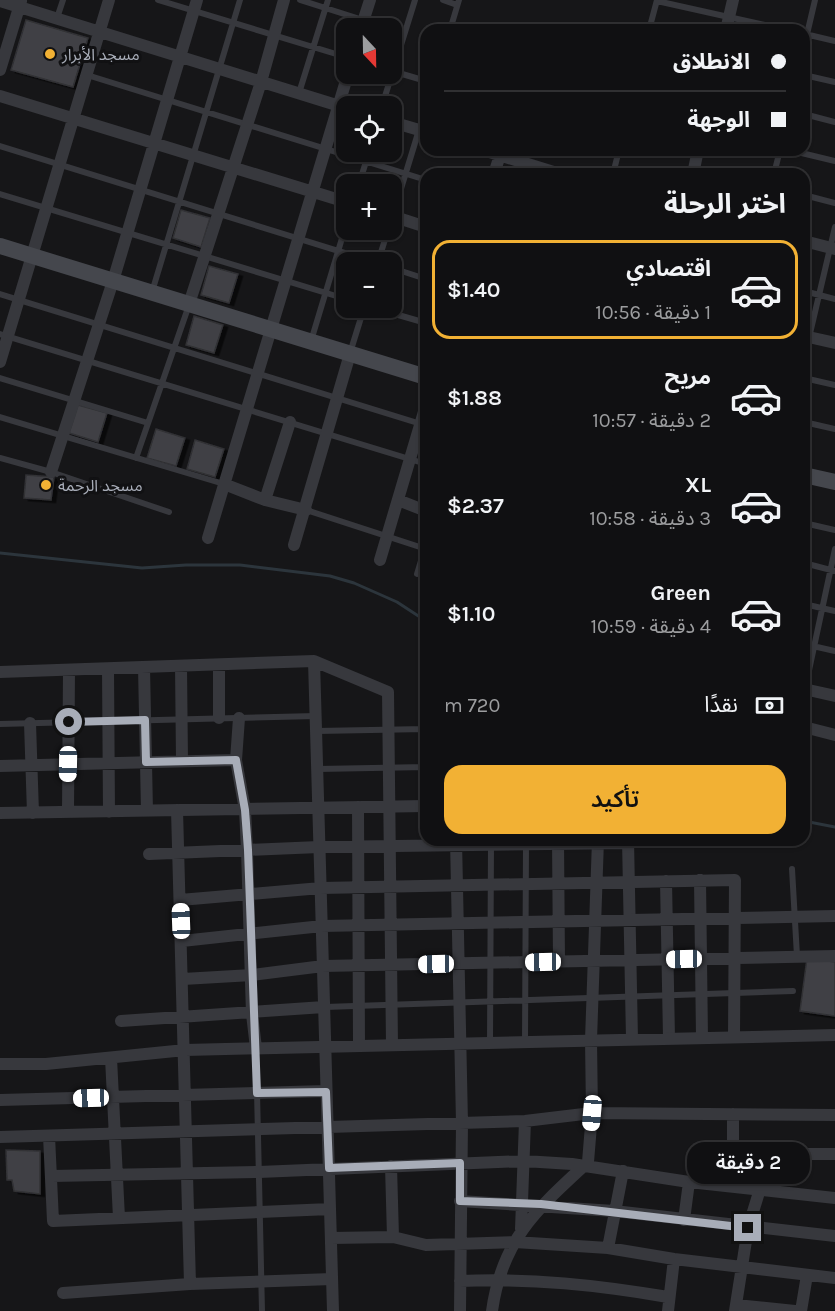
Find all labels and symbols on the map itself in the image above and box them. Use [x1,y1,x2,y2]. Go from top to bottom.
north arrow [336,18,402,84]
place label: مسجد الأبرار [61,45,140,64]
marker: مسجد الأبرار [43,47,57,61]
place label: مسجد الرحمة [58,476,143,495]
marker: مسجد الرحمة [39,478,53,492]
route start [55,708,82,735]
car [59,746,77,782]
car [171,903,191,939]
car [666,950,702,968]
car [525,953,561,971]
car [418,955,454,973]
car [73,1088,109,1108]
car [581,1094,603,1132]
callout: 2 دقيقة [686,1141,810,1183]
route end [734,1214,761,1241]

